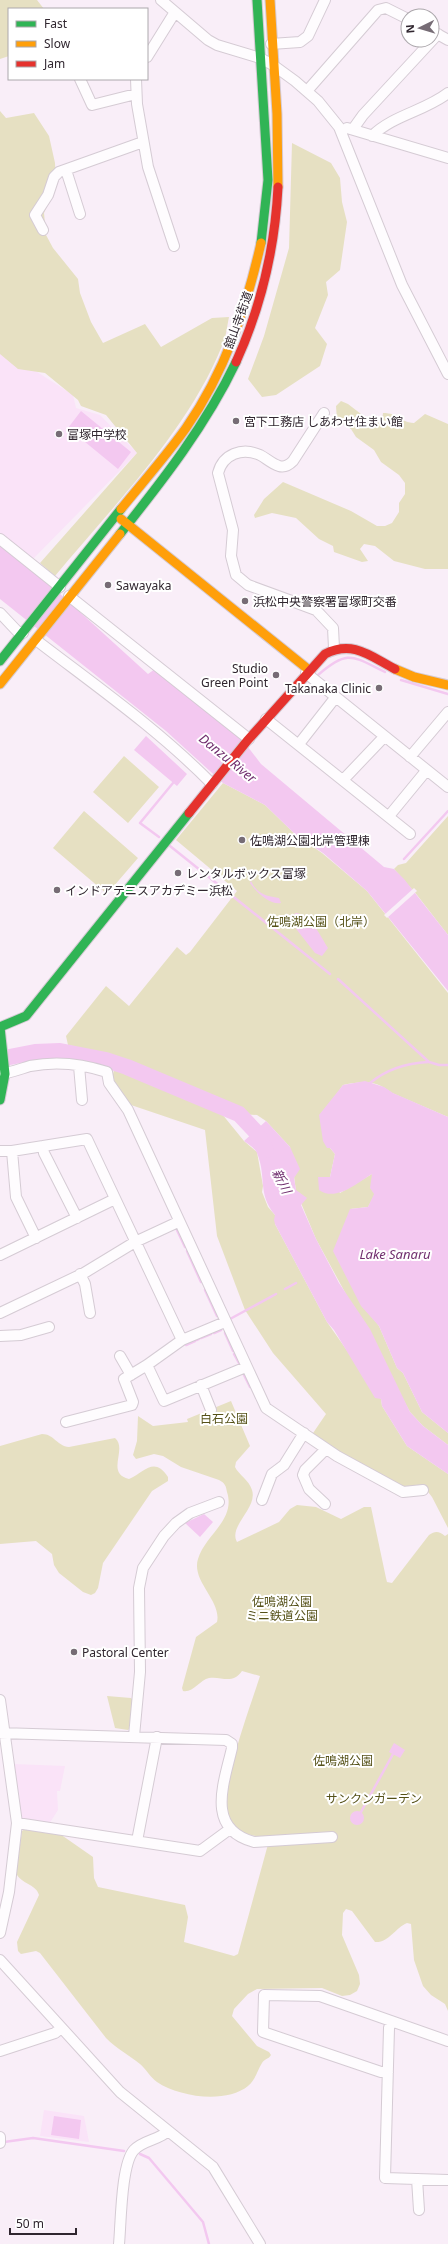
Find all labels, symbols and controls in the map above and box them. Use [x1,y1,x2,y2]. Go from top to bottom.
legend [8,8,148,80]
north arrow [400,8,440,48]
text: Fast [44,15,68,32]
text: N [402,24,417,34]
text: Slow [44,35,71,52]
text: Jam [43,55,65,72]
street label: 舘山寺街道 [220,289,256,351]
place label: 宮下工務店 しあわせ住まい館 [244,413,403,430]
marker: 宮下工務店 しあわせ住まい館 [231,416,241,426]
place label: 富塚中学校 [67,426,127,443]
marker: 富塚中学校 [54,429,64,439]
place label: Sawayaka [116,577,171,594]
marker: Sawayaka [103,580,113,590]
place label: 浜松中央警察署富塚町交番 [253,593,397,610]
marker: 浜松中央警察署富塚町交番 [240,596,250,606]
place label: Studio Green Point [201,660,269,691]
marker: Studio Green Point [271,670,281,680]
place label: Takanaka Clinic [285,680,371,697]
marker: Takanaka Clinic [374,683,384,693]
water label: Danzu River [196,729,261,787]
place label: 佐鳴湖公園北岸管理棟 [250,832,370,849]
marker: 佐鳴湖公園北岸管理棟 [237,835,247,845]
place label: レンタルボックス富塚 [186,865,306,882]
marker: レンタルボックス富塚 [173,868,183,878]
place label: インドアテニスアカデミー浜松 [65,882,233,899]
marker: インドアテニスアカデミー浜松 [52,885,62,895]
park label: 佐鳴湖公園（北岸） [267,913,375,930]
water label: 新川 [268,1165,297,1198]
water label: Lake Sanaru [359,1245,431,1263]
park label: 白石公園 [200,1410,248,1427]
park label: 佐鳴湖公園 ミニ鉄道公園 [246,1593,318,1624]
place label: Pastoral Center [82,1644,169,1661]
marker: Pastoral Center [69,1647,79,1657]
park label: 佐鳴湖公園 [313,1752,373,1769]
park label: サンクンガーデン [326,1790,422,1807]
scale bar [10,2210,76,2236]
text: 50 m [16,2215,44,2232]

